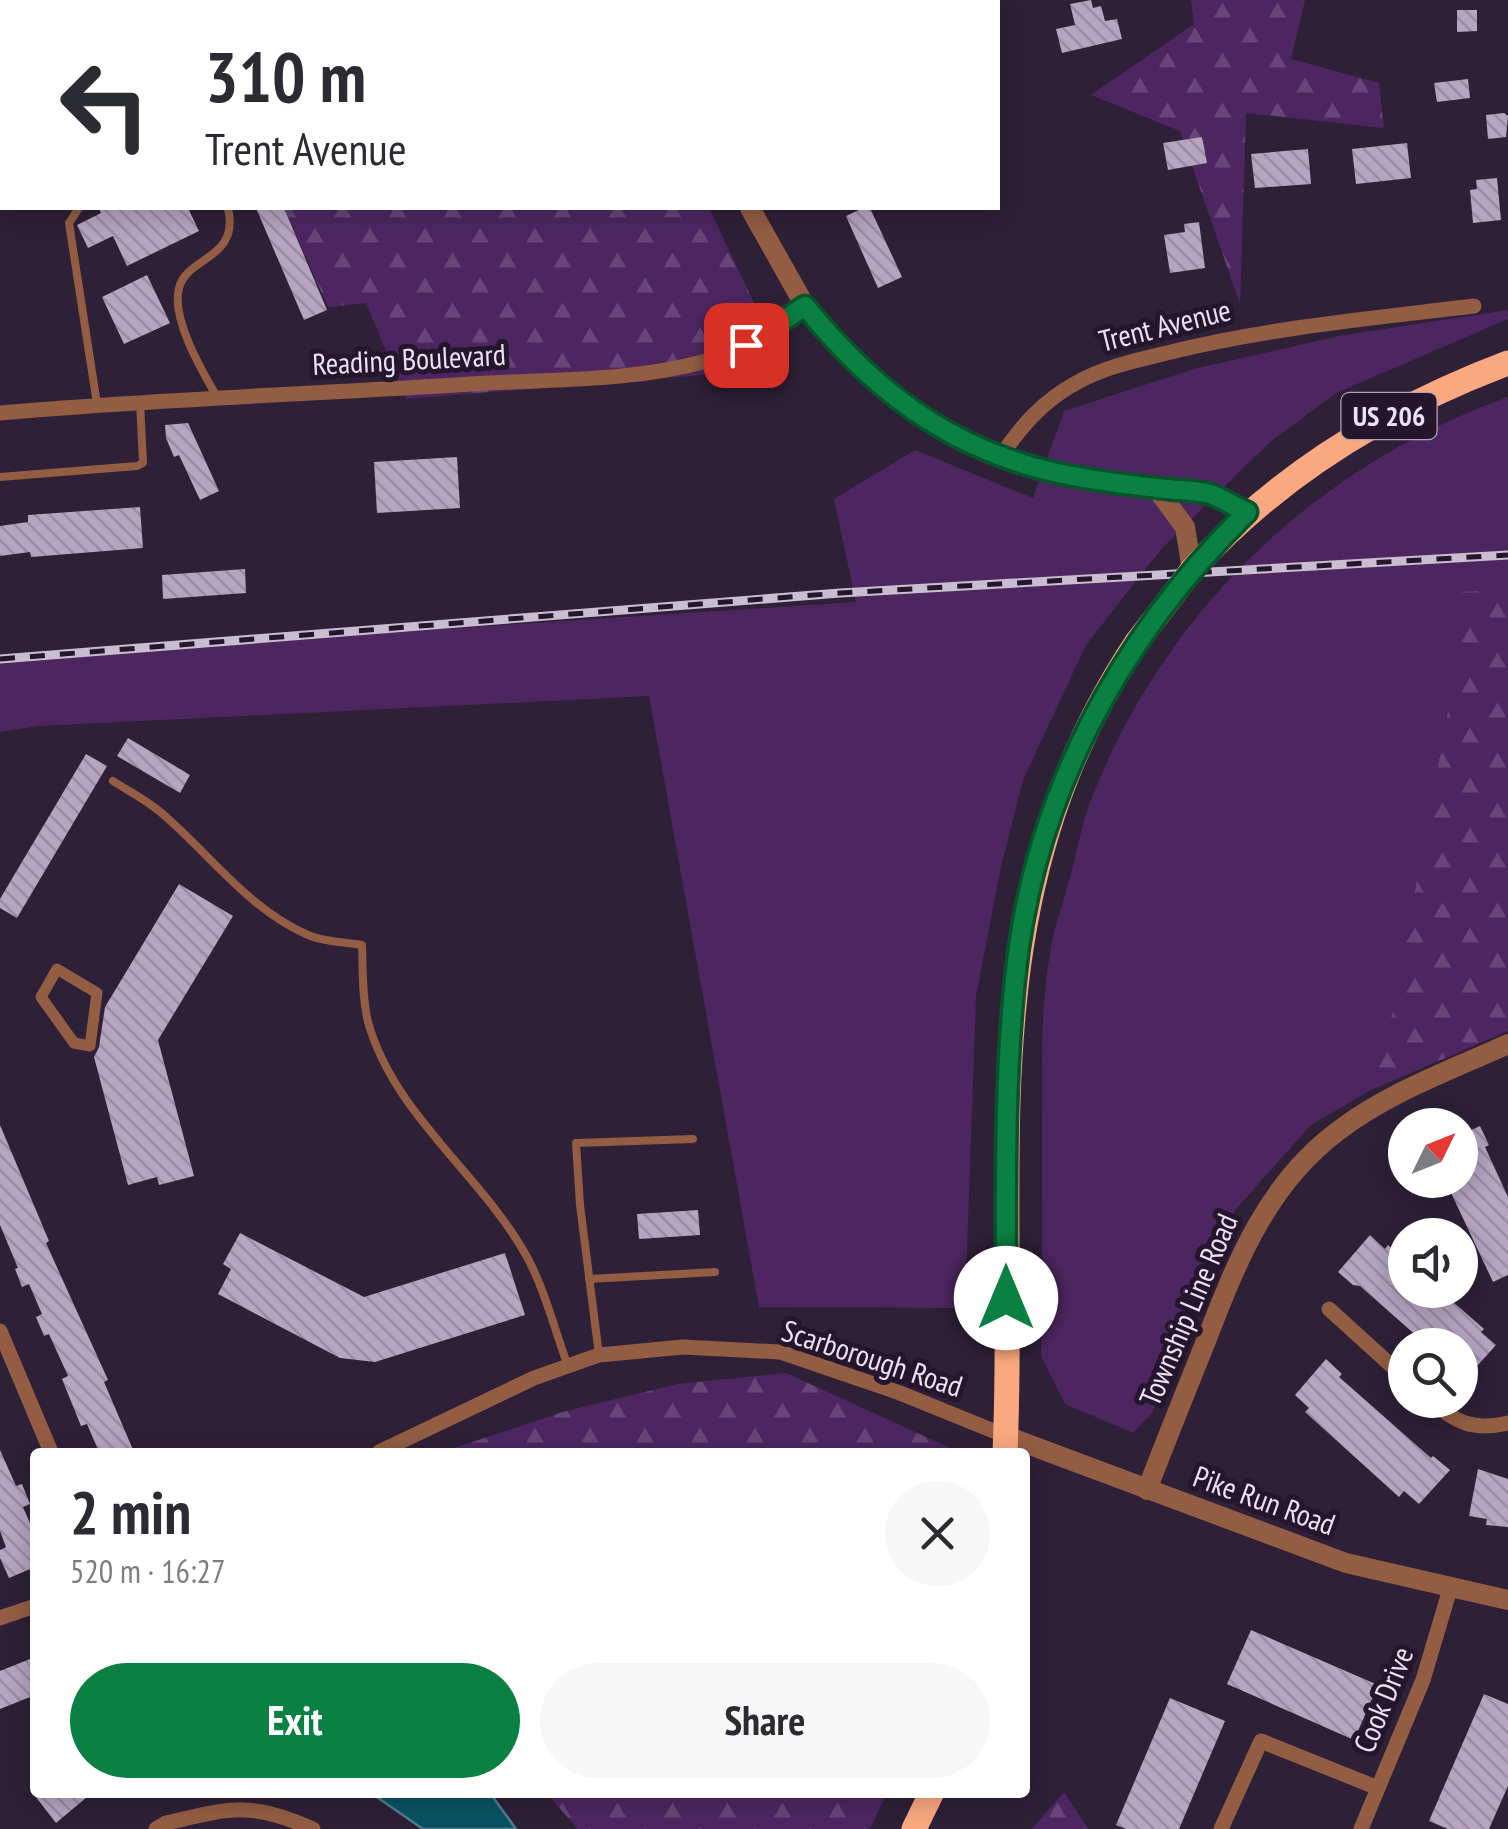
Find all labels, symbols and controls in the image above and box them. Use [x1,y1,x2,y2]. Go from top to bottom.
text: 310 m [205,31,366,121]
icon: left [40,40,170,170]
text: Trent Avenue [205,119,406,177]
street label: Trent Avenue [1095,289,1235,360]
pin [704,303,789,388]
icon: arrive [719,318,774,373]
street label: Reading Boulevard [311,334,507,383]
road number: US 206 [1342,393,1436,439]
north arrow [1388,1108,1478,1198]
map controls [1388,1108,1478,1418]
street label: Township Line Road [1130,1207,1246,1411]
button: sound [1388,1218,1478,1308]
position arrow [954,1246,1058,1350]
street label: Scarborough Road [777,1310,968,1405]
button: search [1388,1328,1478,1418]
street label: Pike Run Road [1188,1456,1341,1543]
text: 2 min [70,1473,191,1551]
button: close [885,1481,990,1586]
text: 520 m · 16:27 [70,1550,225,1592]
street label: Cook Drive [1344,1641,1421,1758]
button: Exit [70,1663,520,1778]
button: Share [540,1663,990,1778]

